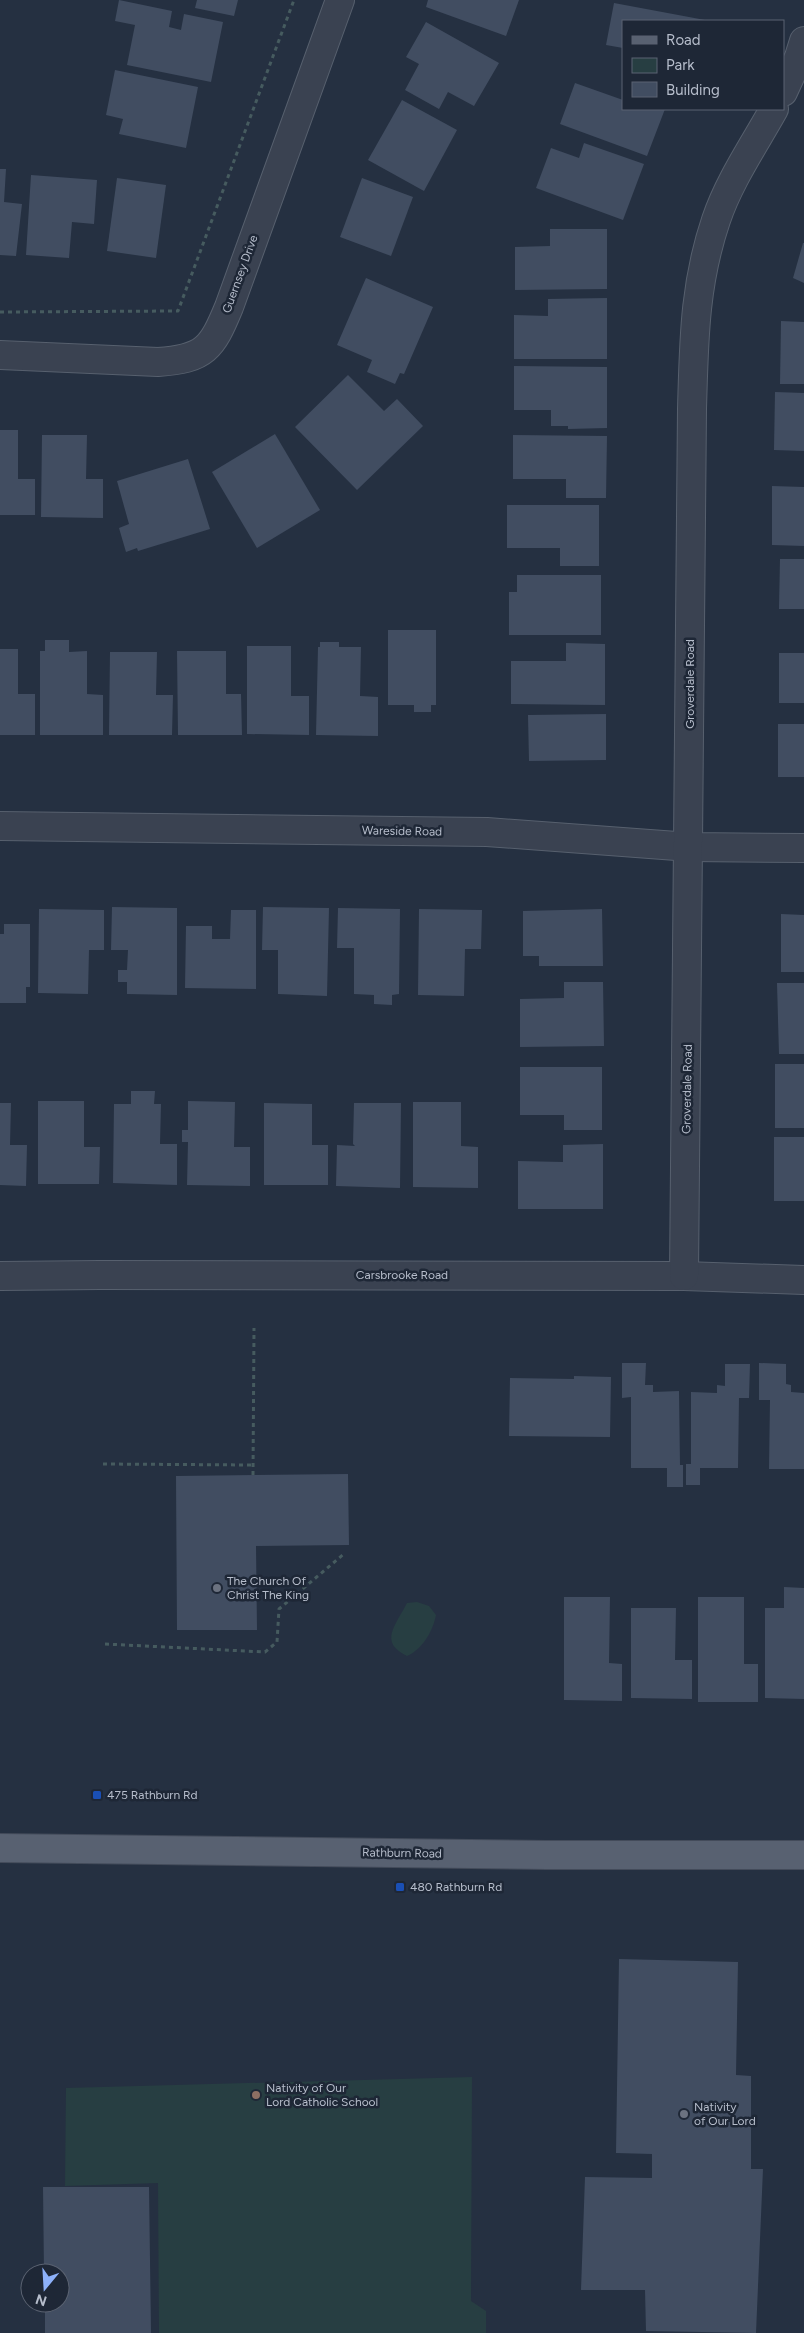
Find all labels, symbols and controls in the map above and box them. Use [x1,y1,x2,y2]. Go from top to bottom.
legend [622,20,784,110]
text: Road [666,31,701,49]
text: Park [666,56,695,74]
text: Building [666,81,720,99]
street label: Guernsey Drive [219,233,261,315]
street label: Groverdale Road [683,639,697,729]
street label: Wareside Road [362,823,442,839]
street label: Groverdale Road [679,1044,695,1134]
street label: Carsbrooke Road [356,1268,448,1282]
place label: The Church Of Christ The King [227,1574,309,1602]
marker: The Church Of Christ The King [211,1582,223,1594]
place label: 475 Rathburn Rd [107,1788,198,1802]
marker: 475 Rathburn Rd [91,1789,103,1801]
street label: Rathburn Road [362,1845,442,1861]
place label: 480 Rathburn Rd [410,1880,502,1894]
marker: 480 Rathburn Rd [394,1881,406,1893]
place label: Nativity of Our Lord Catholic School [266,2081,378,2109]
marker: Nativity of Our Lord Catholic School [250,2089,262,2101]
place label: Nativity of Our Lord [694,2100,756,2128]
marker: Nativity of Our Lord [678,2108,690,2120]
north arrow [20,2263,70,2313]
text: N [33,2290,49,2310]

